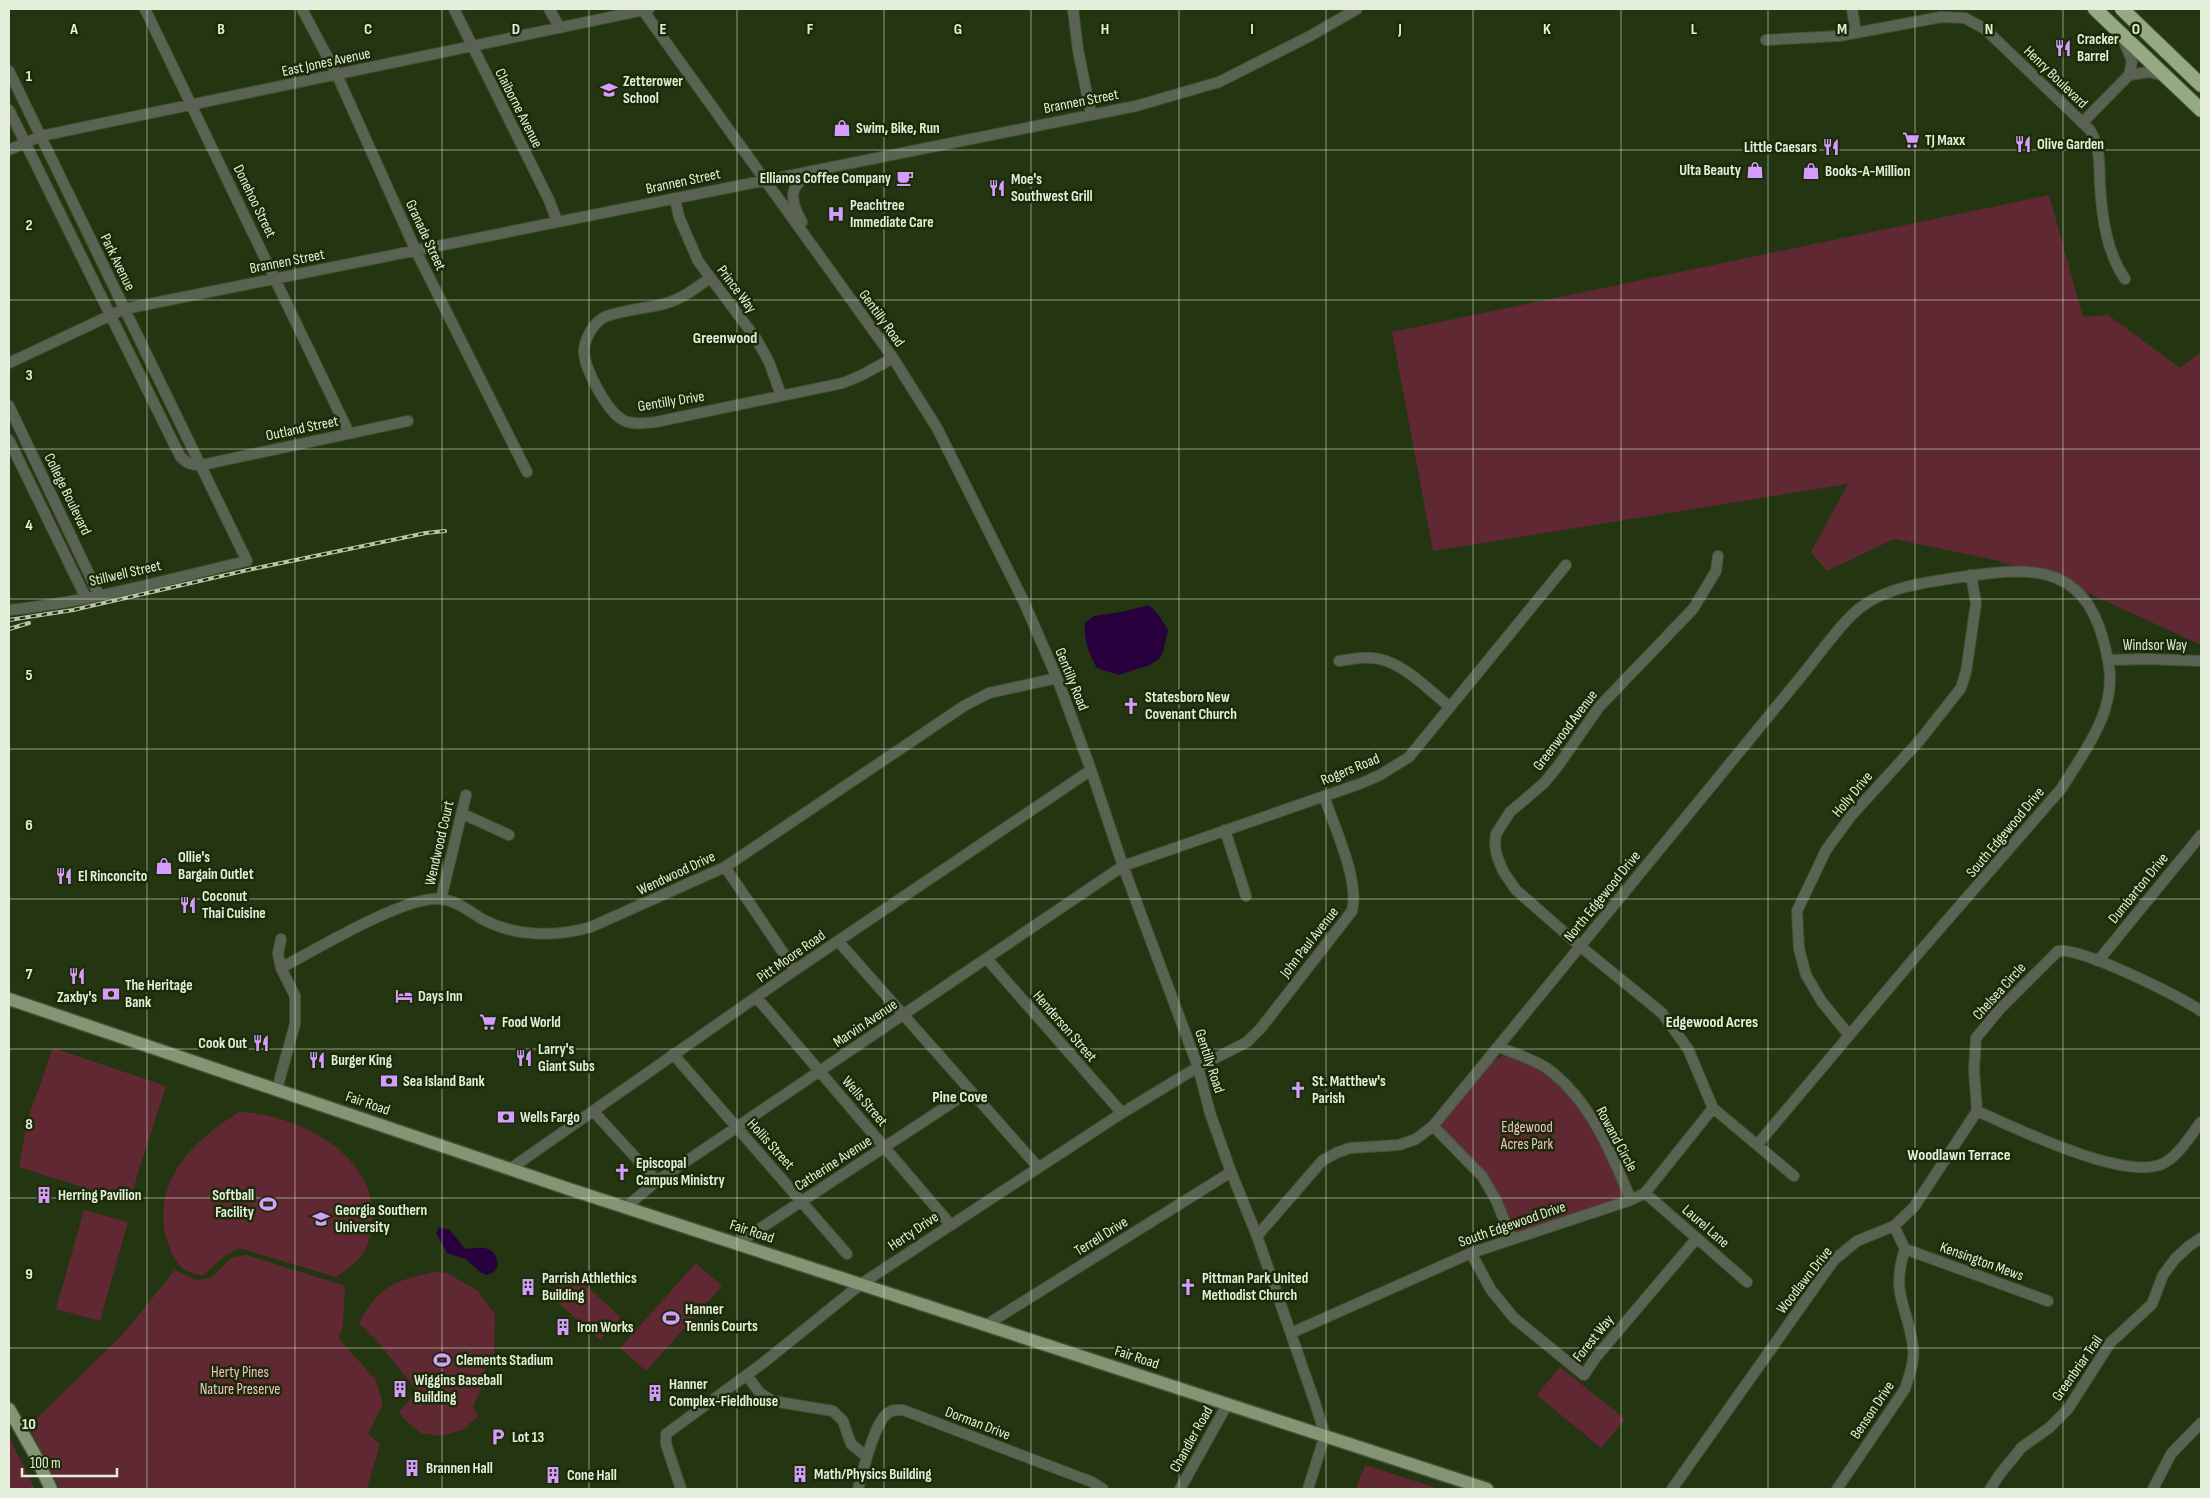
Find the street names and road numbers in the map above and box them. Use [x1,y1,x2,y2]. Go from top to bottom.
street label: Henry Boulevard [2019,42,2092,113]
street label: East Jones Avenue [280,44,372,81]
street label: Claiborne Avenue [490,65,547,151]
street label: Brannen Street [1042,85,1121,118]
street label: Donehoo Street [229,162,281,241]
street label: Brannen Street [644,164,723,199]
street label: Granade Street [401,197,450,274]
street label: Park Avenue [96,231,139,294]
street label: Brannen Street [248,245,327,278]
street label: Prince Way [712,262,761,317]
street label: Gentilly Road [854,286,909,351]
street label: Gentilly Drive [636,387,706,416]
street label: Outland Street [264,411,340,445]
street label: College Boulevard [40,450,96,538]
street label: Stillwell Street [87,556,163,591]
street label: Windsor Way [2123,636,2187,655]
street label: Gentilly Road [1050,645,1093,713]
street label: Greenwood Avenue [1529,686,1602,774]
street label: Rogers Road [1318,749,1382,790]
street label: Holly Drive [1828,768,1877,821]
street label: South Edgewood Drive [1962,783,2049,881]
street label: Wendwood Court [421,798,459,887]
street label: Wendwood Drive [634,847,718,900]
street label: North Edgewood Drive [1560,847,1645,946]
street label: Dumbarton Drive [2104,849,2173,927]
street label: John Paul Avenue [1275,903,1343,982]
street label: Pitt Moore Road [753,926,829,987]
street label: Chelsea Circle [1969,959,2030,1024]
street label: Henderson Street [1028,987,1101,1066]
street label: Marvin Avenue [830,995,901,1052]
street label: Gentilly Road [1190,1027,1229,1096]
street label: Wells Street [838,1072,892,1131]
street label: Fair Road [343,1087,393,1120]
street label: Rowand Circle [1592,1103,1642,1175]
street label: Hollis Street [743,1115,799,1174]
street label: Catherine Avenue [791,1131,876,1195]
street label: South Edgewood Drive [1456,1197,1568,1252]
street label: Laurel Lane [1678,1201,1733,1252]
street label: Herty Drive [884,1208,942,1255]
street label: Terrell Drive [1071,1213,1132,1260]
street label: Fair Road [727,1215,776,1248]
street label: Kensington Mews [1937,1238,2026,1285]
street label: Woodlawn Drive [1772,1243,1837,1318]
street label: Forest Way [1569,1311,1618,1366]
street label: Greenbriar Trail [2048,1332,2107,1405]
street label: Fair Road [1112,1341,1161,1374]
street label: Benson Drive [1846,1378,1899,1443]
street label: Dorman Drive [943,1402,1013,1445]
street label: Chandler Road [1166,1403,1217,1476]

